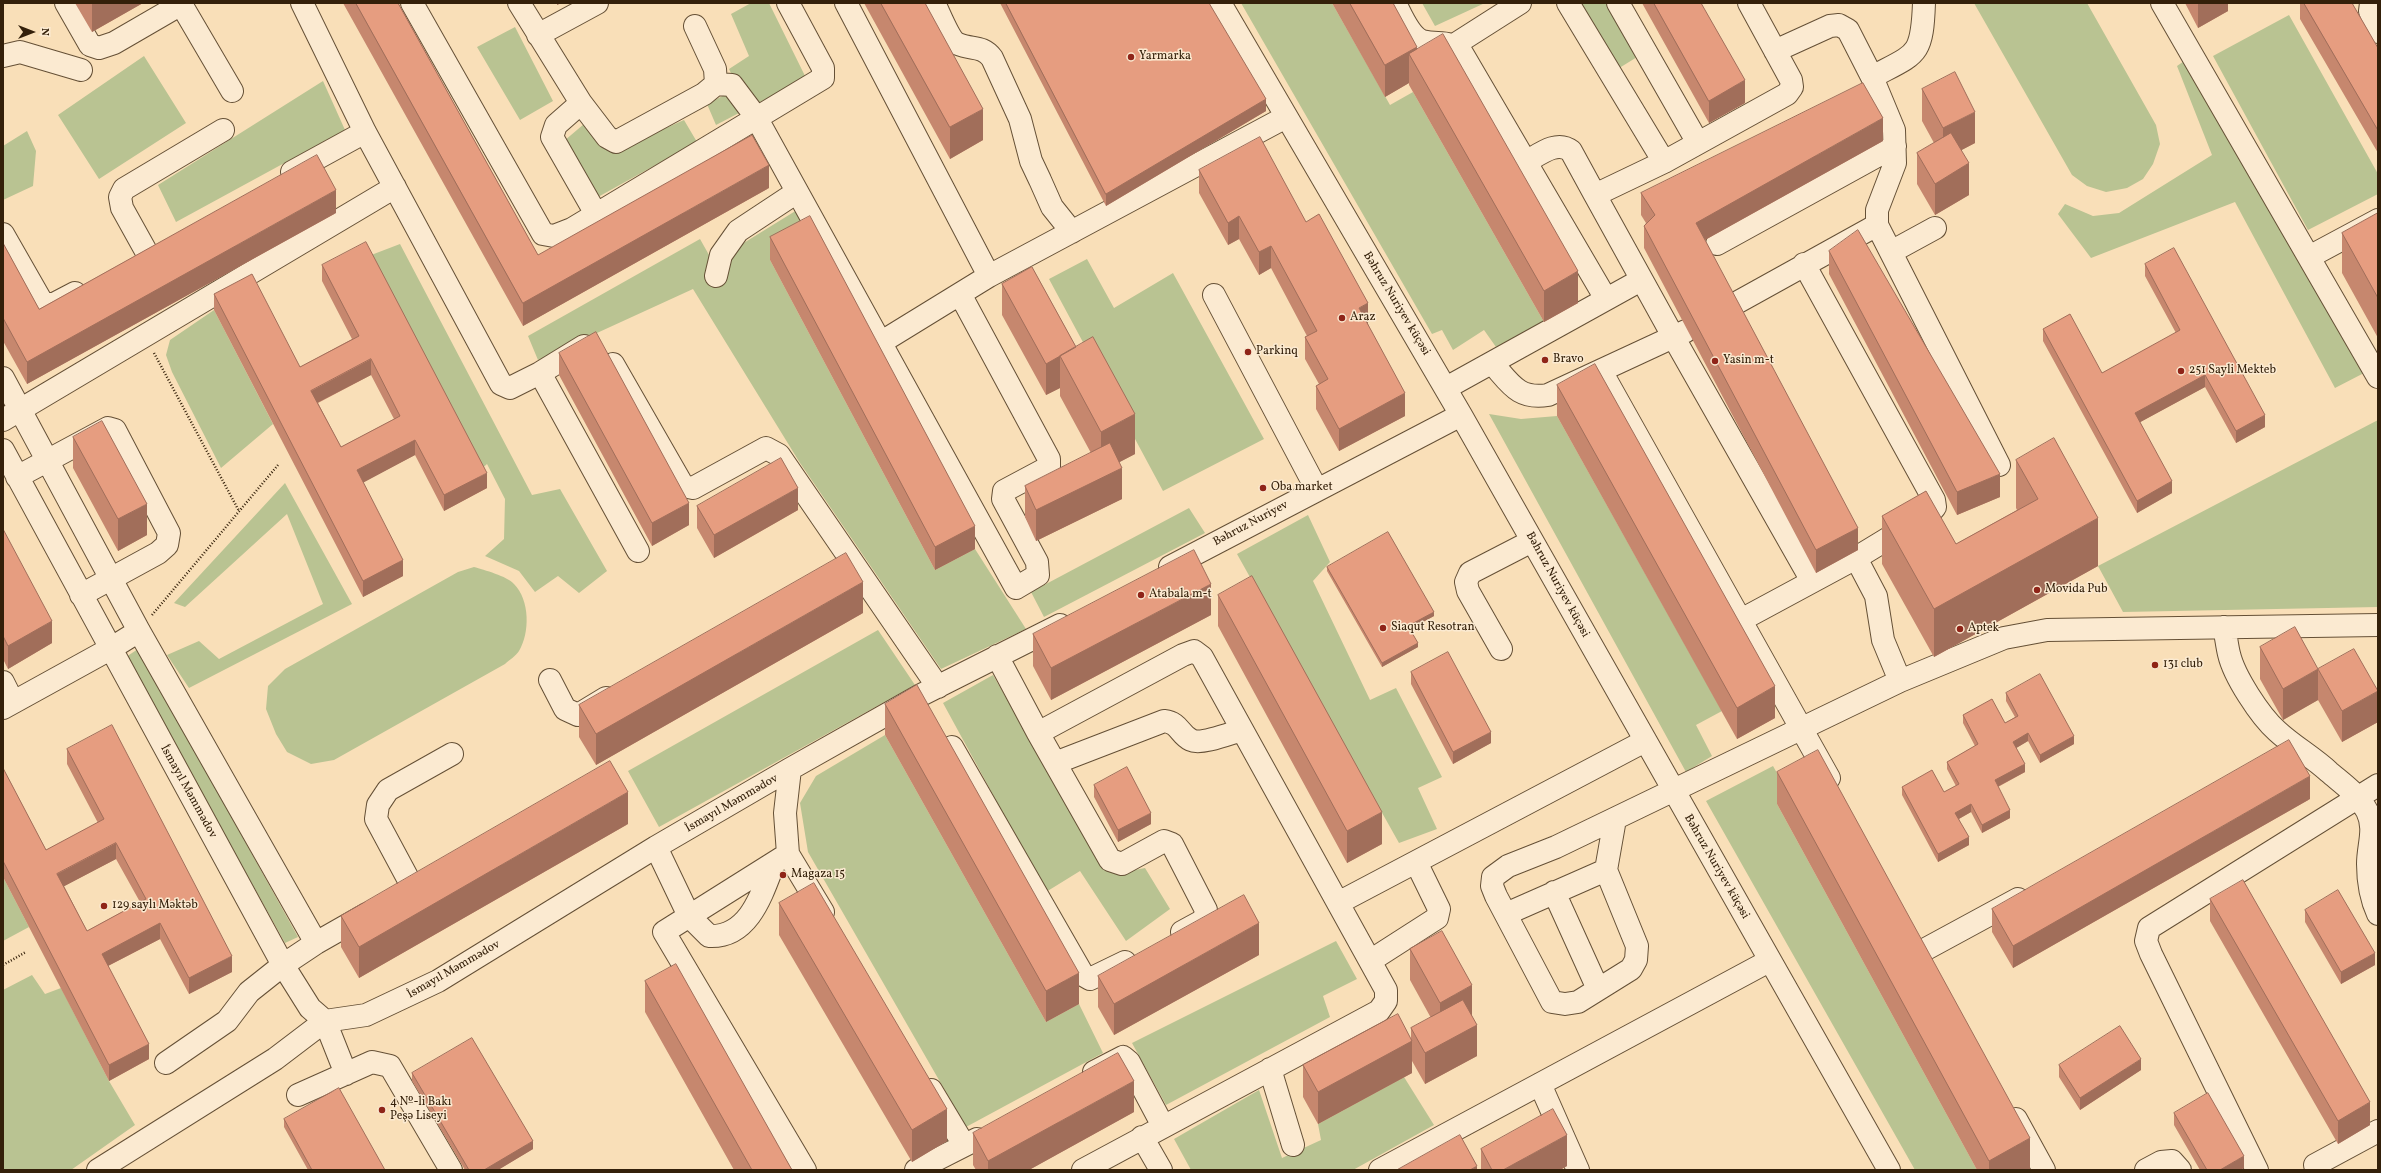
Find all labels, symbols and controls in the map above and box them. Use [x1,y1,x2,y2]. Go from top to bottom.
north arrow [12,12,52,52]
text: N [37,28,52,36]
place label: Yarmarka [1139,50,1191,64]
marker: Yarmarka [1126,52,1136,62]
street label: Bəhruz Nuriyev küçəsi [1359,250,1433,358]
place label: Araz [1350,311,1375,325]
marker: Araz [1337,313,1347,323]
place label: Parkinq [1256,345,1298,359]
marker: Parkinq [1243,347,1253,357]
place label: Bravo [1553,353,1584,367]
place label: Yasin m-t [1723,354,1774,368]
marker: Bravo [1540,355,1550,365]
marker: Yasin m-t [1710,356,1720,366]
place label: 251 Sayli Mekteb [2189,364,2276,378]
marker: 251 Sayli Mekteb [2176,366,2186,376]
place label: Oba market [1271,481,1333,495]
marker: Oba market [1258,483,1268,493]
street label: Bəhruz Nuriyev [1211,498,1291,550]
street label: Bəhruz Nuriyev küçəsi [1522,530,1592,640]
place label: Movida Pub [2045,583,2108,597]
marker: Movida Pub [2032,585,2042,595]
place label: Atabala m-t [1149,588,1212,602]
marker: Atabala m-t [1136,590,1146,600]
place label: Siaqut Resotran [1391,621,1475,635]
place label: Aptek [1968,622,1999,636]
marker: Siaqut Resotran [1378,623,1388,633]
marker: Aptek [1955,624,1965,634]
place label: 131 club [2163,658,2203,672]
marker: 131 club [2150,660,2160,670]
street label: İsmayıl Məmmədov [156,743,220,841]
street label: İsmayıl Məmmədov [683,772,781,836]
street label: Bəhruz Nuriyev küçəsi [1680,812,1752,922]
place label: Magaza 15 [791,868,845,882]
marker: Magaza 15 [778,870,788,880]
place label: 129 saylı Məktəb [112,899,198,913]
marker: 129 saylı Məktəb [99,901,109,911]
street label: İsmayıl Məmmədov [405,938,503,1002]
place label: 4 №-li Bakı Peşə Liseyi [390,1096,451,1124]
marker: 4 №-li Bakı Peşə Liseyi [377,1105,387,1115]

